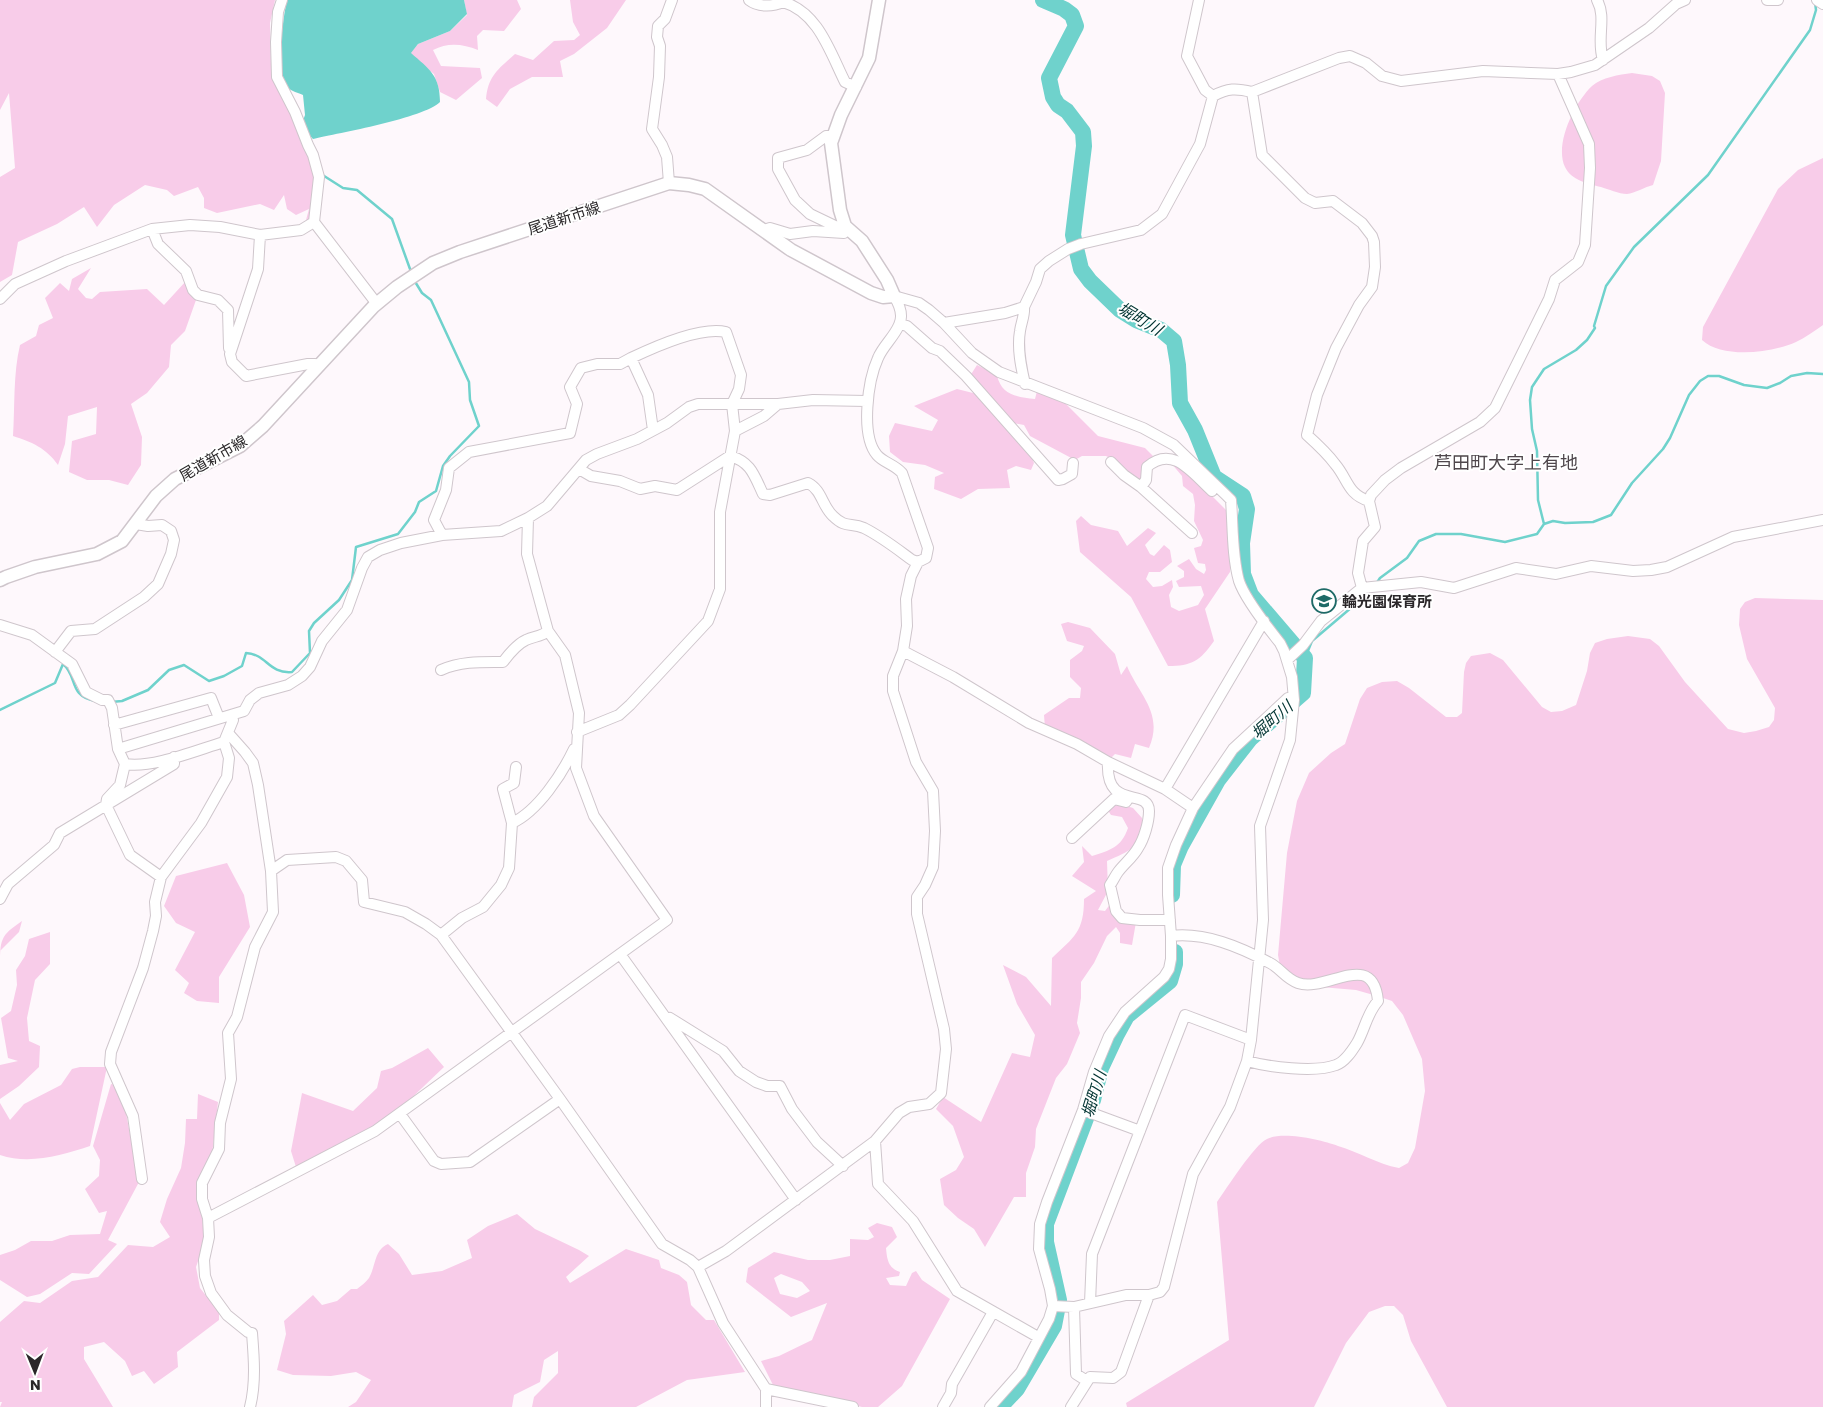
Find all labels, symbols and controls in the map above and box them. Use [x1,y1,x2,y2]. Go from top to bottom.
street label: 尾道新市線 [525,196,603,240]
water label: 堀町川 [1113,297,1168,342]
street label: 尾道新市線 [175,430,251,486]
district label: 芦田町大字上有地 [1434,450,1578,475]
school or university icon: 輪光園保育所 [1311,588,1337,614]
place label: 輪光園保育所 [1342,591,1432,612]
water label: 堀町川 [1246,694,1299,744]
water label: 堀町川 [1076,1066,1113,1120]
north arrow [10,1347,60,1397]
text: N [30,1375,41,1395]

